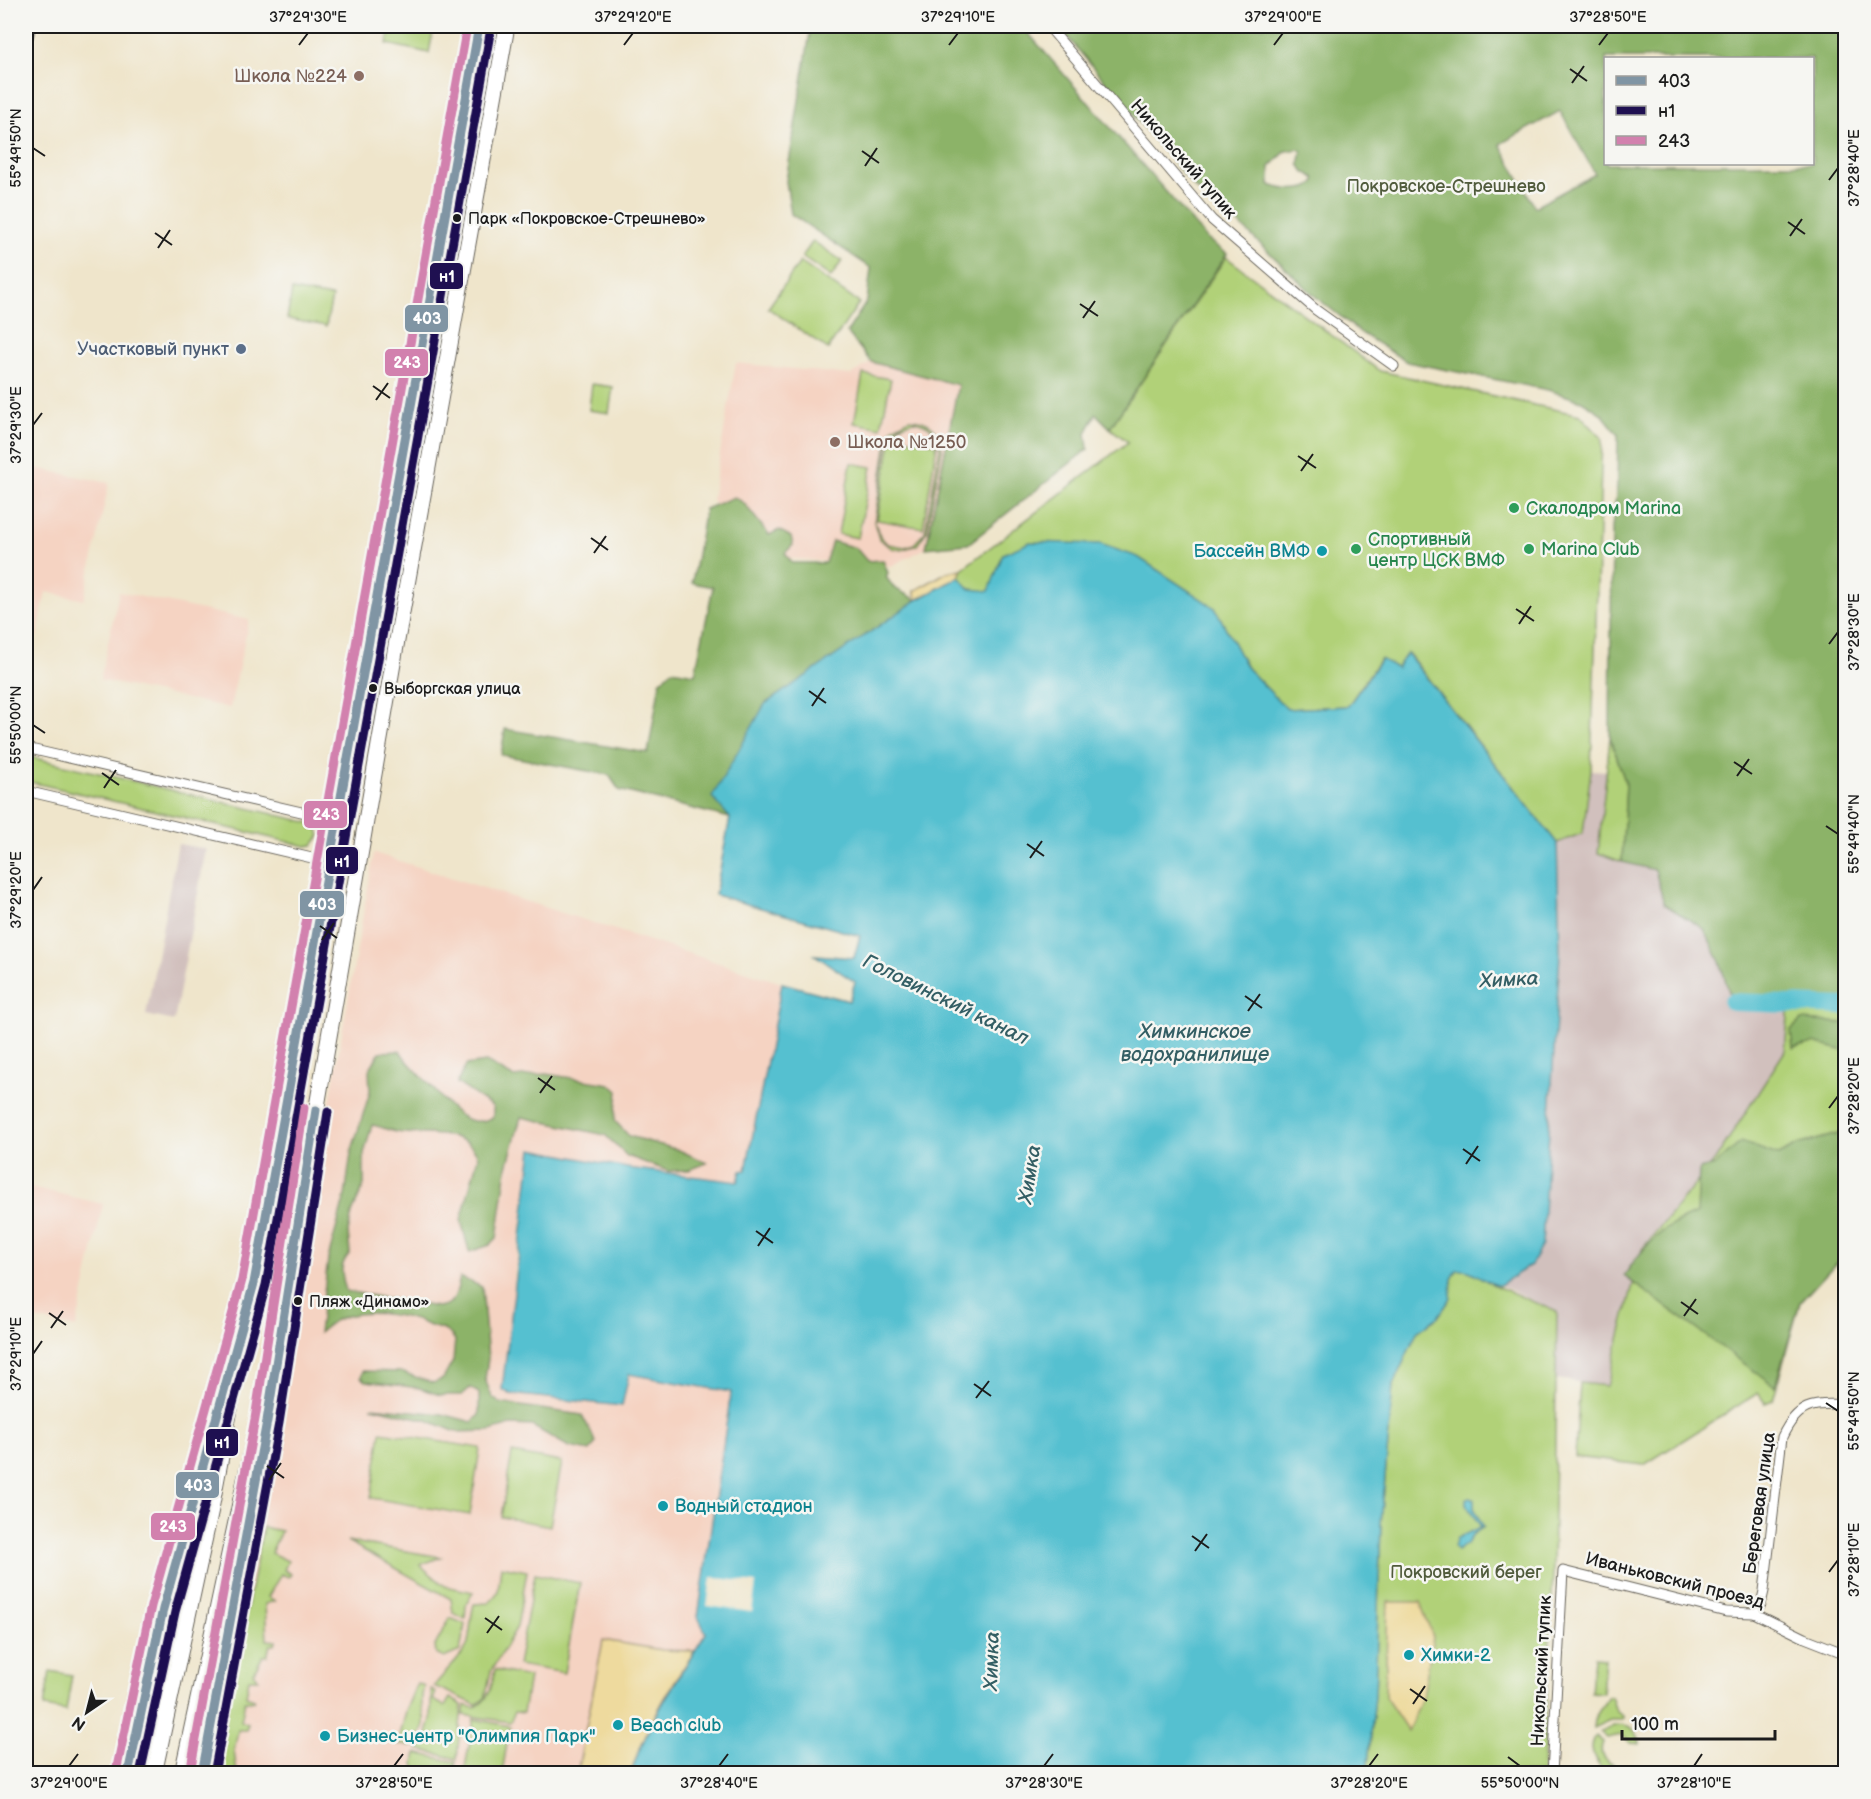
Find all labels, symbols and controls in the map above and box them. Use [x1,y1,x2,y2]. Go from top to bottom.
text: 37°29'30"E [269,8,347,27]
text: 37°29'20"E [594,8,672,27]
text: 37°29'10"E [921,8,995,27]
text: 37°29'00"E [1244,8,1322,27]
text: 37°28'50"E [1569,8,1647,27]
legend [1604,57,1814,165]
place label: Школа №224 [234,66,347,87]
marker: Школа №224 [352,69,366,83]
text: 403 [1658,71,1691,92]
street label: Никольский тупик [1126,95,1241,224]
text: н1 [1658,101,1675,122]
text: 55°49'50"N [7,108,26,188]
text: 37°28'40"E [1845,129,1864,207]
text: 243 [1658,131,1690,152]
park label: Покровское-Стрешнево [1346,176,1546,197]
place label: Парк «Покровское-Стрешнево» [468,210,706,229]
marker: Парк «Покровское-Стрешнево» [451,212,463,224]
line badge: н1 [429,262,464,290]
text: н1 [439,268,455,287]
line badge: 403 [404,304,449,333]
text: 403 [413,310,441,329]
place label: Участковый пункт [77,339,230,360]
marker: Участковый пункт [234,342,248,356]
line badge: 243 [384,348,429,377]
text: 243 [393,354,421,373]
text: 37°29'30"E [7,386,26,464]
place label: Школа №1250 [847,432,966,453]
marker: Школа №1250 [828,435,842,449]
place label: Скалодром Marina [1526,498,1681,519]
marker: Скалодром Marina [1507,501,1521,515]
place label: Спортивный центр ЦСК ВМФ [1368,529,1505,571]
place label: Marina Club [1541,539,1640,560]
place label: Бассейн ВМФ [1193,541,1310,562]
marker: Спортивный центр ЦСК ВМФ [1349,542,1363,556]
marker: Marina Club [1522,542,1536,556]
marker: Бассейн ВМФ [1315,544,1329,558]
text: 37°28'30"E [1845,593,1864,671]
place label: Выборгская улица [384,680,521,699]
marker: Выборгская улица [367,682,379,694]
text: 55°50'00"N [7,685,26,765]
text: 55°49'40"N [1845,794,1864,874]
line badge: 243 [303,800,348,829]
text: 243 [312,806,340,825]
line badge: н1 [325,846,359,875]
text: 37°29'20"E [7,851,26,929]
text: н1 [334,853,350,872]
line badge: 403 [299,890,345,918]
text: 403 [308,896,336,915]
water label: Головинский канал [859,949,1033,1051]
water label: Химка [1478,966,1539,994]
water label: Химкинское водохранилище [1121,1020,1269,1067]
text: 37°28'20"E [1845,1057,1864,1135]
water label: Химка [1013,1143,1046,1206]
place label: Пляж «Динамо» [309,1293,430,1312]
marker: Пляж «Динамо» [292,1295,304,1307]
text: 37°29'10"E [7,1317,26,1391]
text: 55°49'50"N [1845,1371,1864,1451]
line badge: н1 [205,1428,239,1457]
street label: Береговая улица [1739,1430,1780,1576]
text: н1 [214,1434,230,1453]
line badge: 403 [175,1471,220,1499]
text: 403 [184,1477,212,1496]
place label: Водный стадион [675,1496,813,1517]
marker: Водный стадион [656,1499,670,1513]
line badge: 243 [150,1512,196,1541]
text: 243 [159,1518,187,1537]
text: 37°28'10"E [1845,1523,1864,1597]
street label: Иваньковский проезд [1583,1548,1767,1613]
park label: Покровский берег [1390,1562,1542,1583]
street label: Никольский тупик [1527,1594,1556,1747]
water label: Химка [979,1631,1005,1692]
place label: Химки-2 [1421,1645,1491,1666]
marker: Химки-2 [1402,1648,1416,1662]
north arrow [57,1682,117,1742]
scale bar [1622,1703,1775,1741]
text: N [69,1712,90,1734]
text: 100 m [1631,1714,1679,1735]
place label: Beach club [630,1715,721,1736]
marker: Beach club [611,1718,625,1732]
place label: Бизнес-центр "Олимпия Парк" [337,1726,596,1747]
marker: Бизнес-центр "Олимпия Парк" [318,1729,332,1743]
text: 37°29'00"E [30,1774,108,1793]
text: 37°28'50"E [355,1774,433,1793]
text: 37°28'40"E [680,1774,758,1793]
text: 37°28'30"E [1005,1774,1083,1793]
text: 37°28'20"E [1330,1774,1408,1793]
text: 55°50'00"N [1480,1774,1560,1793]
text: 37°28'10"E [1657,1774,1731,1793]

